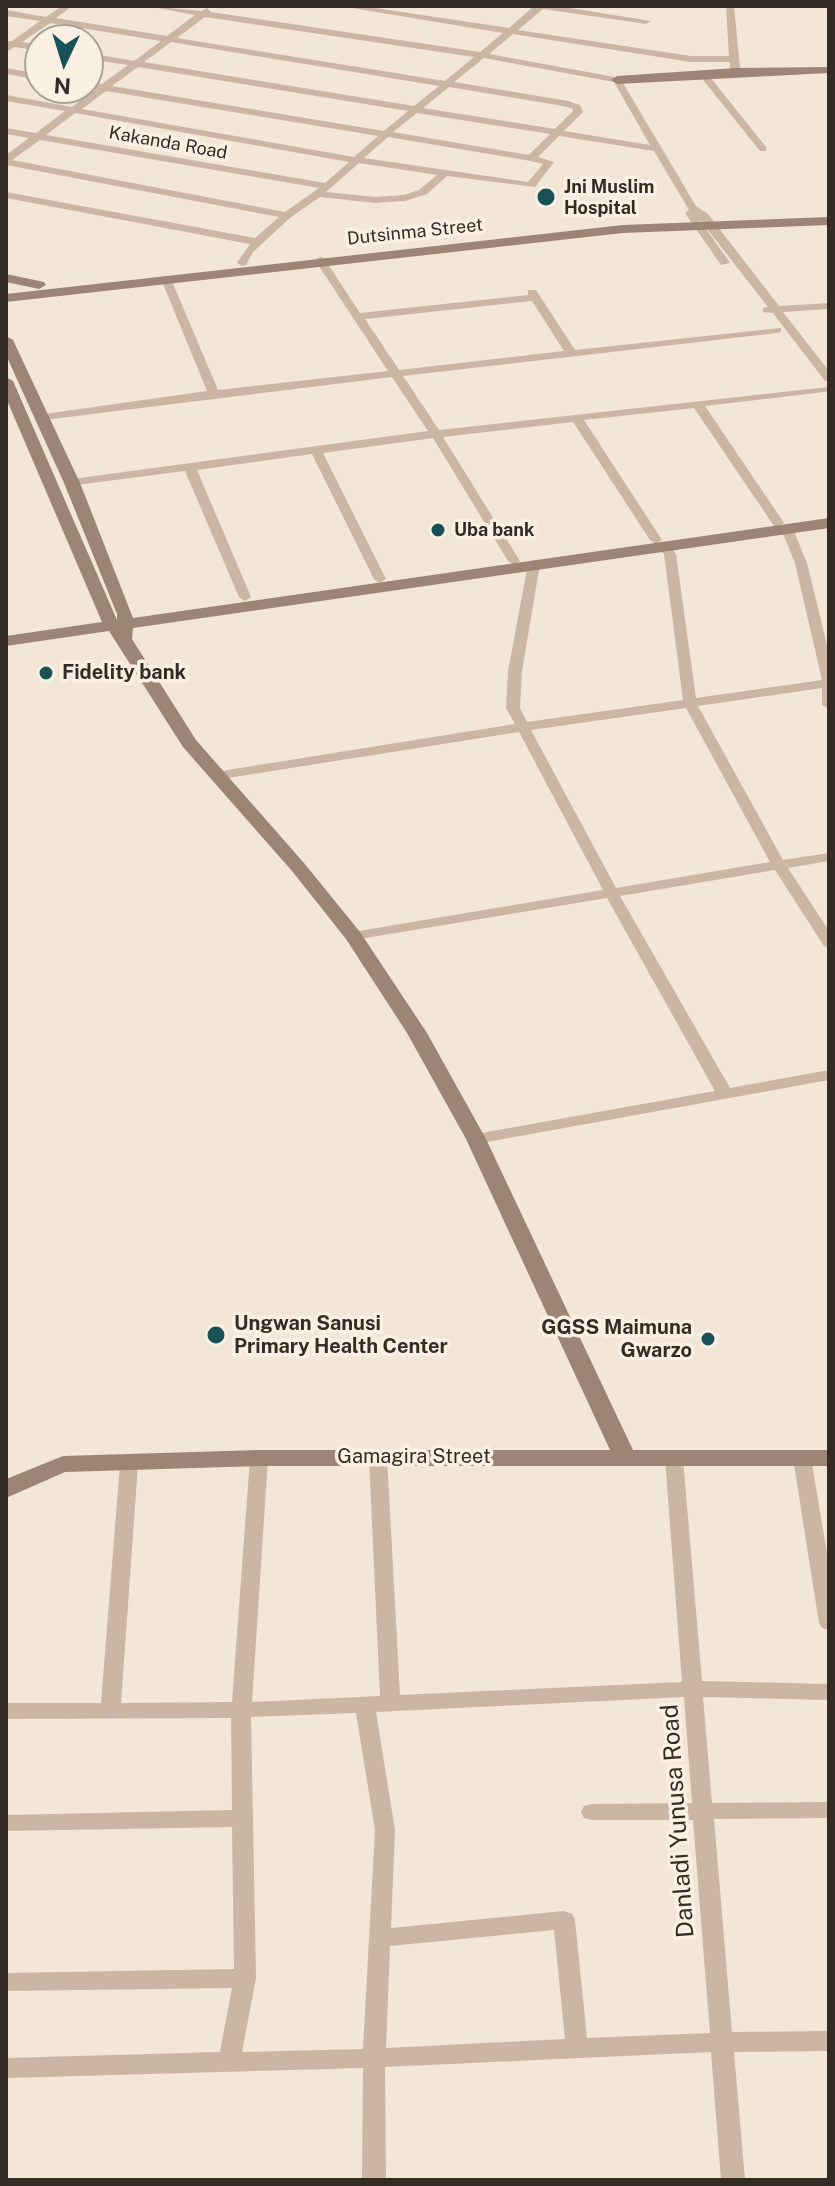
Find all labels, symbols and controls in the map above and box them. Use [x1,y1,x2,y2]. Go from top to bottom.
north arrow [24,24,104,104]
text: N [53,72,72,100]
street label: Kakanda Road [107,122,229,164]
place label: Jni Muslim Hospital [564,176,654,218]
marker: Jni Muslim Hospital [535,186,557,208]
street label: Dutsinma Street [346,214,484,250]
place label: Uba bank [454,519,534,541]
marker: Uba bank [429,521,447,539]
place label: Fidelity bank [62,661,186,685]
marker: Fidelity bank [37,664,55,682]
place label: Ungwan Sanusi Primary Health Center [234,1312,448,1359]
place label: GGSS Maimuna Gwarzo [541,1316,692,1363]
marker: Ungwan Sanusi Primary Health Center [205,1324,227,1346]
marker: GGSS Maimuna Gwarzo [699,1330,717,1348]
street label: Gamagira Street [337,1445,491,1469]
street label: Danladi Yunusa Road [655,1703,701,1939]

